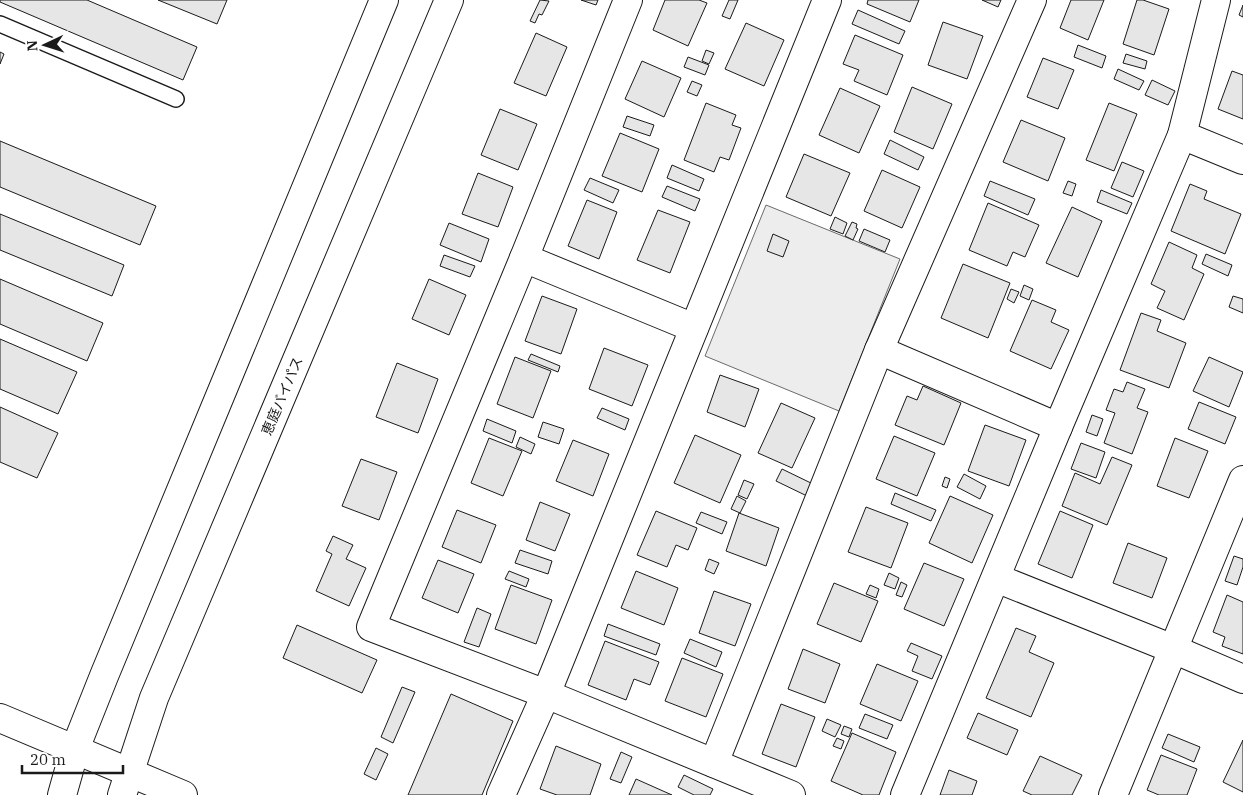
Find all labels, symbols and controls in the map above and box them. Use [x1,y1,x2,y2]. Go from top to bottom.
north arrow [20,20,70,70]
text: N [23,40,41,52]
street label: 恵庭バイパス [257,354,307,438]
scale bar [22,742,124,774]
text: 20 m [30,750,66,769]

